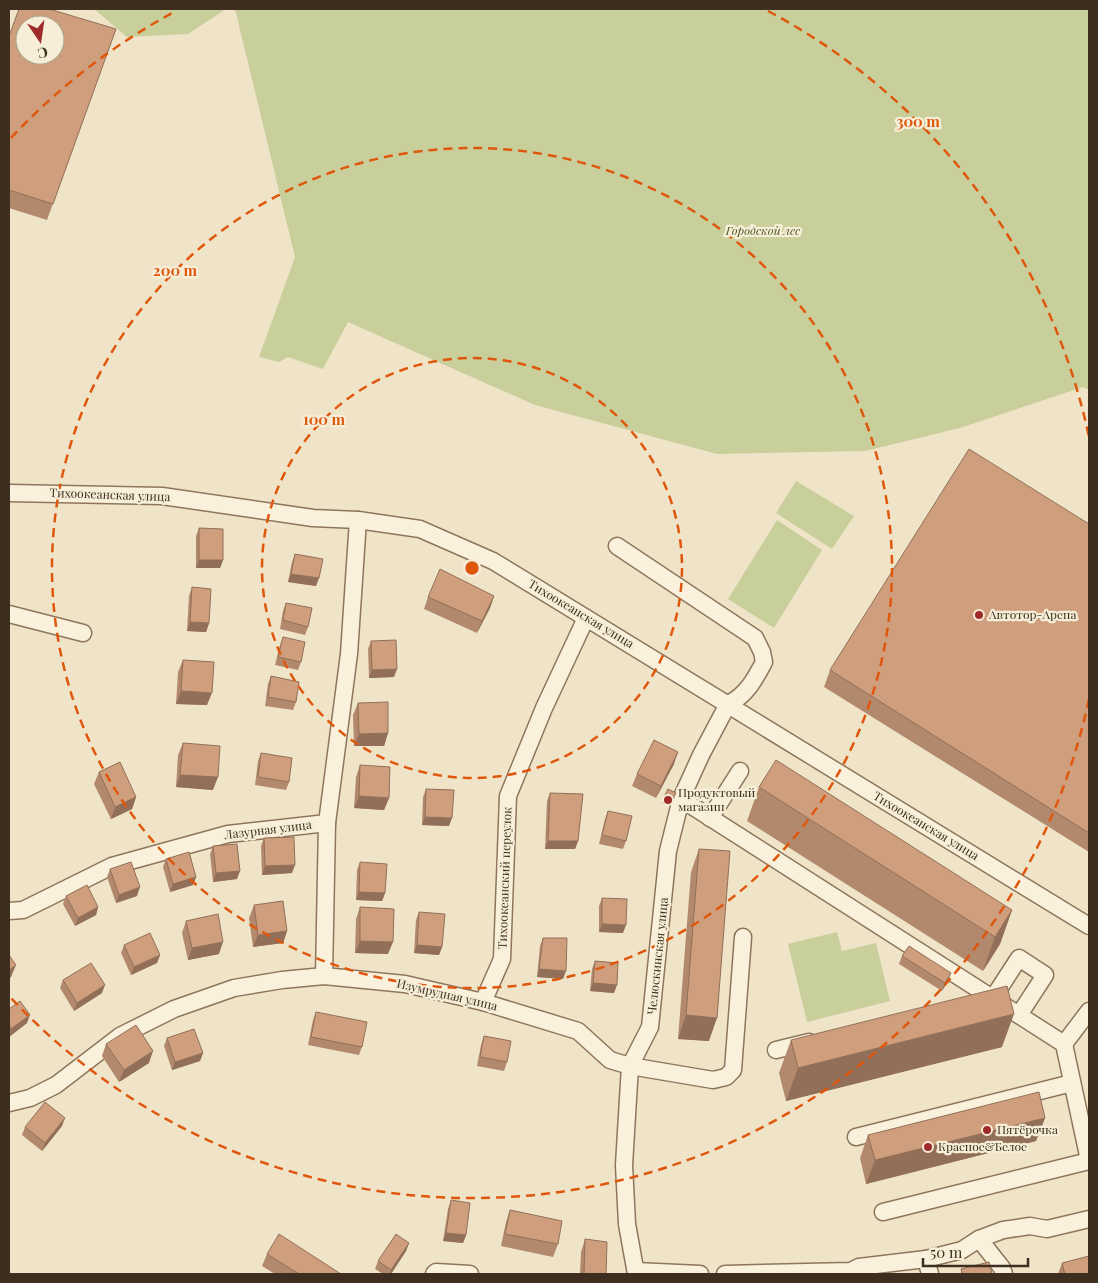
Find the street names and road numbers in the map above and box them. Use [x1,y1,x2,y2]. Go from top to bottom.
street label: Тихоокеанская улица [49,484,171,504]
street label: Тихоокеанская улица [526,575,637,651]
street label: Тихоокеанская улица [871,787,982,863]
street label: Тихоокеанский переулок [494,806,514,949]
street label: Лазурная улица [222,816,313,842]
street label: Челюскинская улица [643,896,671,1015]
street label: Изумрудная улица [395,975,499,1013]

